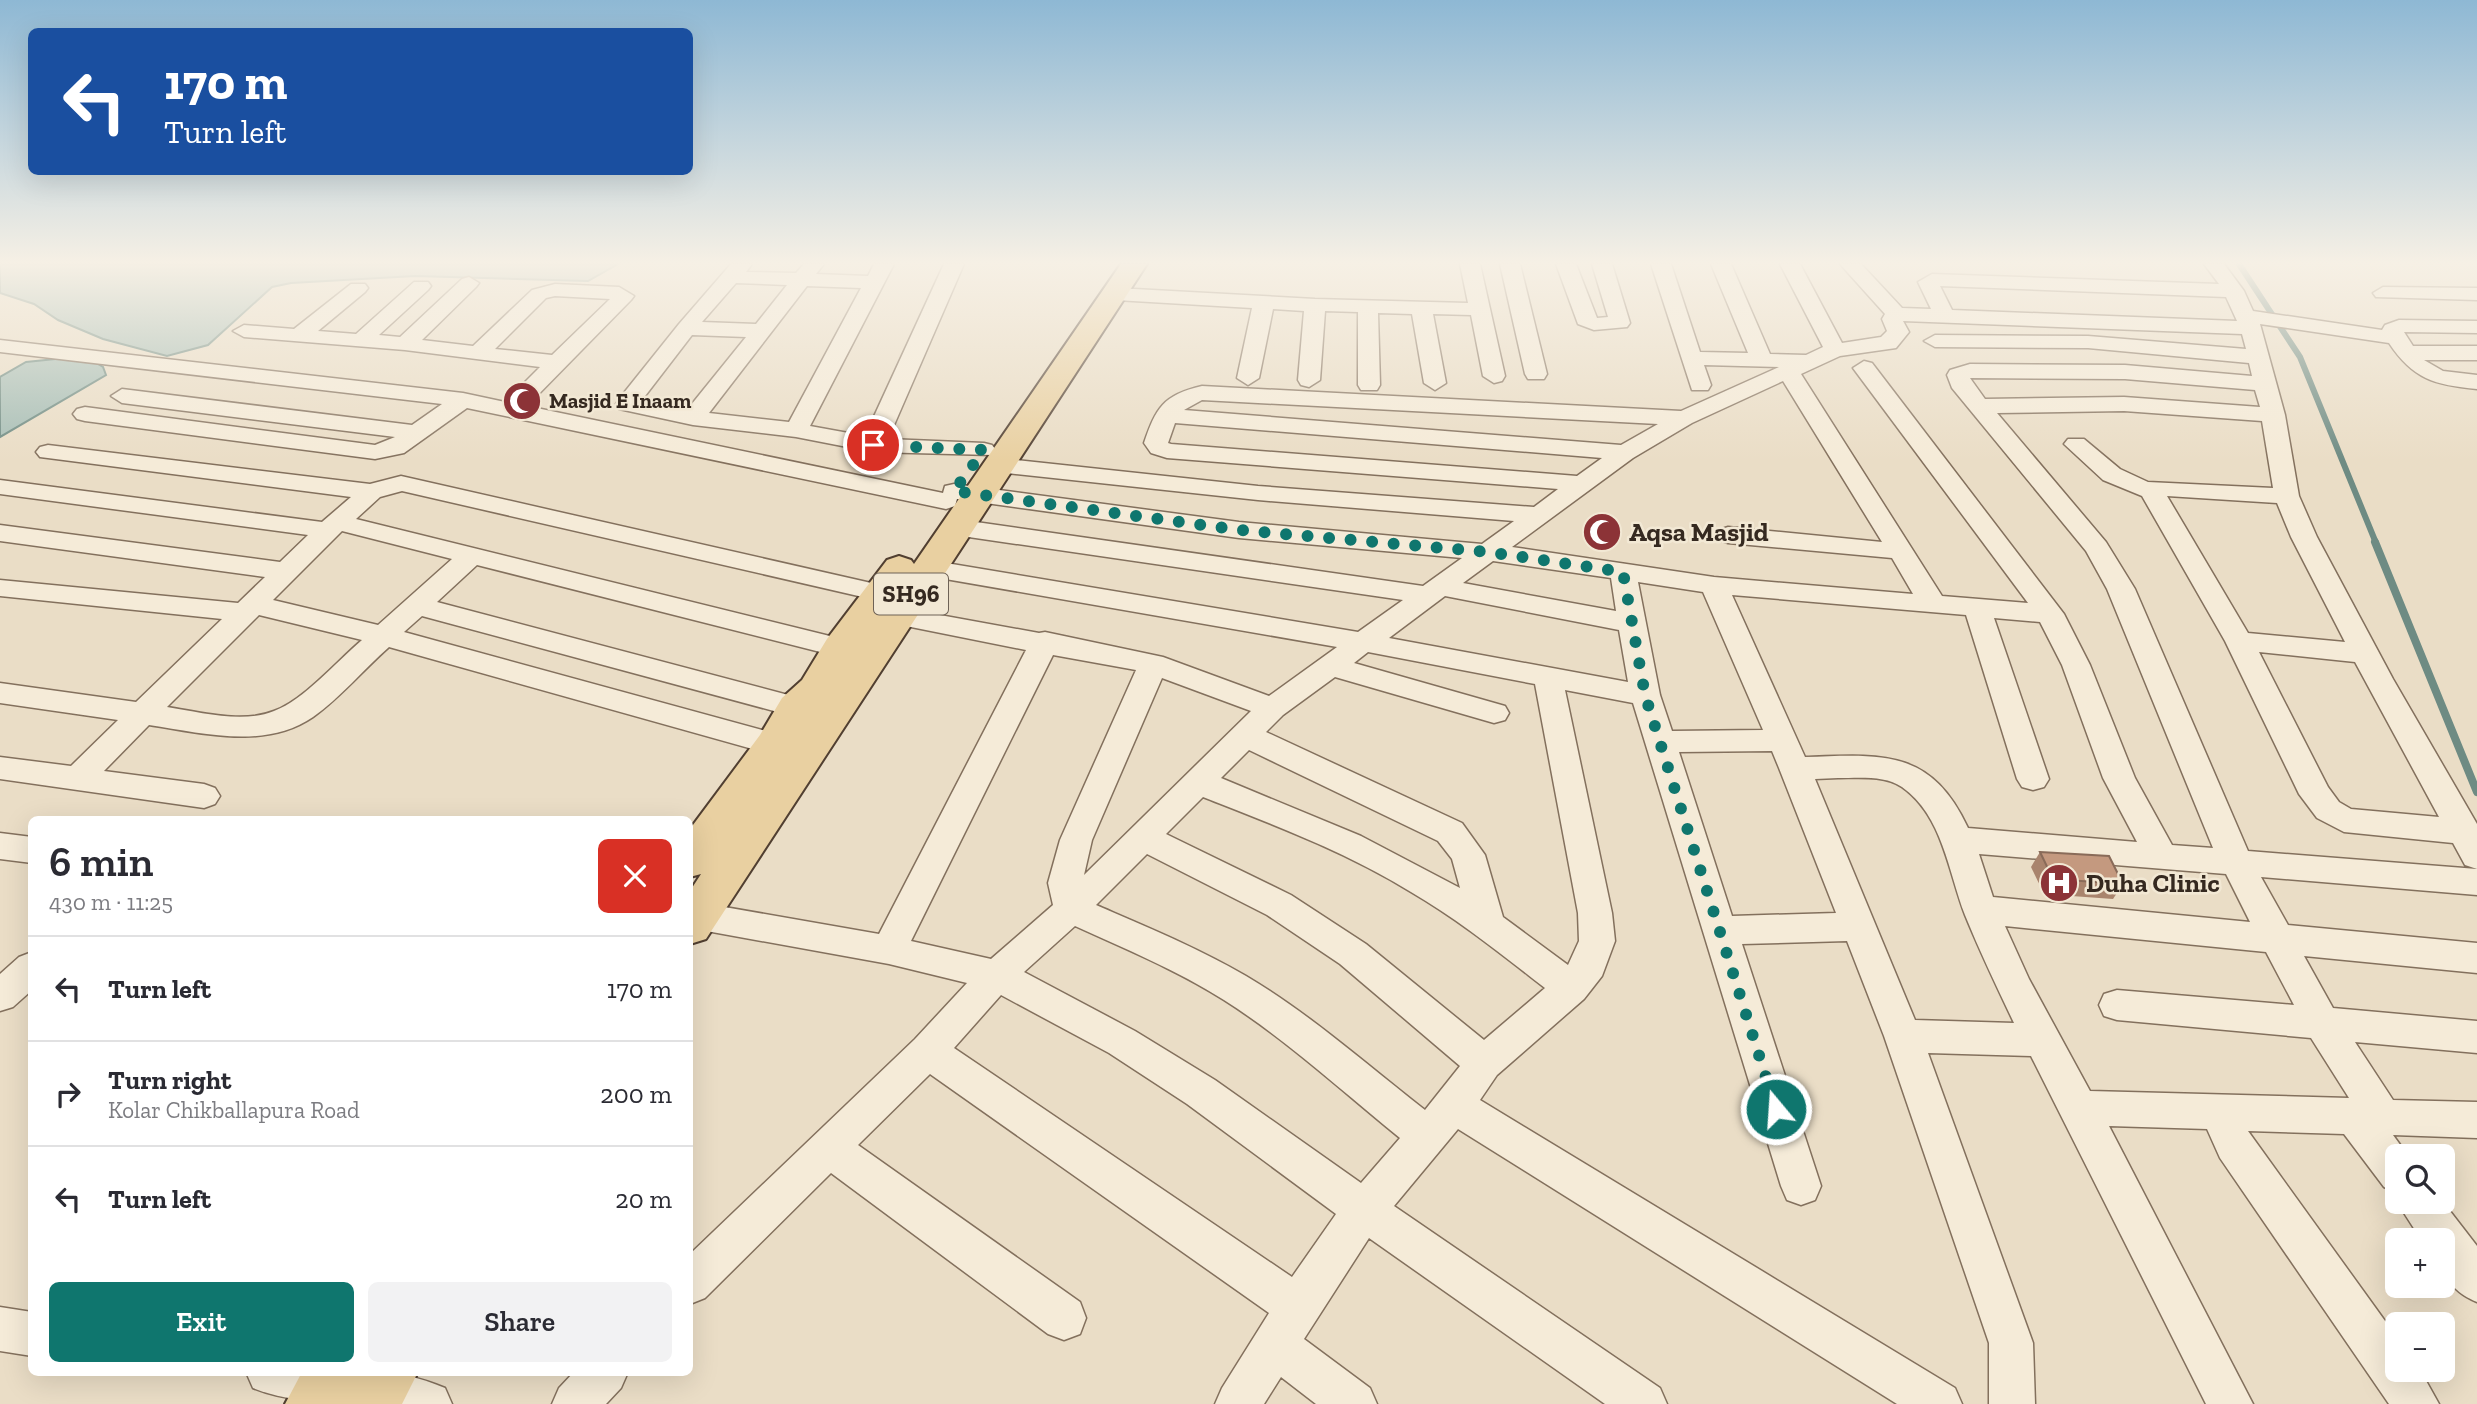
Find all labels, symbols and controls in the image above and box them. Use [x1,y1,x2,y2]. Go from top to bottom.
text: 170 m [164,53,287,112]
icon: left [49,56,140,147]
text: Turn left [164,113,286,151]
mosque icon: Masjid E Inaam [501,380,543,422]
place label: Masjid E Inaam [549,388,692,413]
pin [843,415,903,475]
icon: arrive [854,426,892,464]
mosque icon: Aqsa Masjid [1581,511,1623,553]
place label: Aqsa Masjid [1629,516,1769,548]
road number: SH96 [874,574,948,614]
text: 6 min [49,836,153,887]
button: close [598,839,672,913]
hospital icon: Duha Clinic [2038,862,2080,904]
place label: Duha Clinic [2086,867,2220,899]
text: 430 m · 11:25 [49,888,173,916]
icon: left [49,970,87,1008]
text: Turn left [108,973,211,1005]
text: 170 m [607,973,672,1005]
text: Turn right [108,1064,231,1096]
position arrow [1739,1072,1813,1146]
icon: right [49,1075,87,1113]
text: 200 m [600,1078,672,1110]
text: Kolar Chikballapura Road [108,1096,360,1124]
map controls [2385,1144,2455,1382]
button: search [2385,1144,2455,1214]
icon: left [49,1180,87,1218]
text: Turn left [108,1183,211,1215]
text: 20 m [615,1183,672,1215]
button: + [2385,1228,2455,1298]
button: Exit [49,1282,354,1362]
button: Share [368,1282,672,1362]
button: − [2385,1312,2455,1382]

